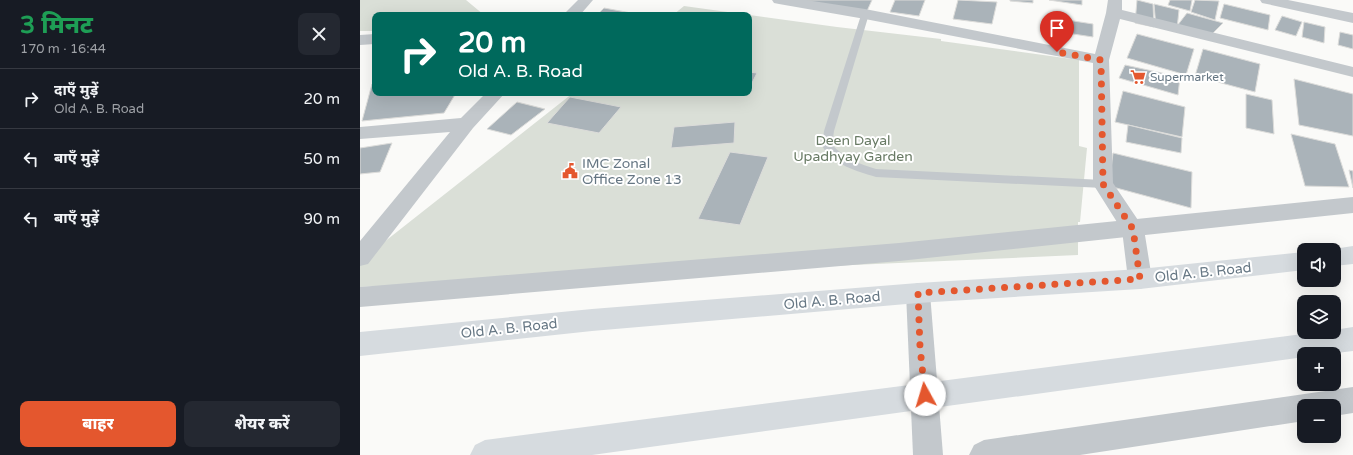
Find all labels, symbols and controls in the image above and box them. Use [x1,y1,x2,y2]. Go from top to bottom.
text: 3 मिनट [20,11,93,40]
pin [1040,11,1074,52]
button: close [298,13,340,55]
icon: arrive [1046,17,1068,39]
text: 20 m [458,26,526,60]
icon: right [392,28,444,80]
text: 170 m · 16:44 [20,41,106,57]
text: Old A. B. Road [458,60,583,82]
supermarket icon: Supermarket [1129,68,1147,86]
place label: Supermarket [1150,70,1224,84]
text: दाएँ मुड़ें [54,81,98,99]
icon: right [20,88,42,110]
text: 20 m [303,90,340,108]
text: Old A. B. Road [54,101,144,117]
park label: Deen Dayal Upadhyay Garden [793,132,913,165]
icon: left [20,148,42,170]
text: बाएँ मुड़ें [54,149,99,167]
text: 50 m [303,150,340,168]
place label: IMC Zonal Office Zone 13 [582,155,682,188]
public building icon: IMC Zonal Office Zone 13 [561,162,579,180]
icon: left [20,208,42,230]
text: बाएँ मुड़ें [54,209,99,227]
text: 90 m [303,210,340,228]
map controls [1297,243,1341,443]
button: sound [1297,243,1341,287]
street label: Old A. B. Road [1154,259,1252,286]
street label: Old A. B. Road [783,288,881,313]
button: layers [1297,295,1341,339]
street label: Old A. B. Road [460,315,558,342]
button: + [1297,347,1341,391]
position arrow [904,374,946,416]
button: − [1297,399,1341,443]
button: बाहर [20,401,176,447]
button: शेयर करें [184,401,340,447]

